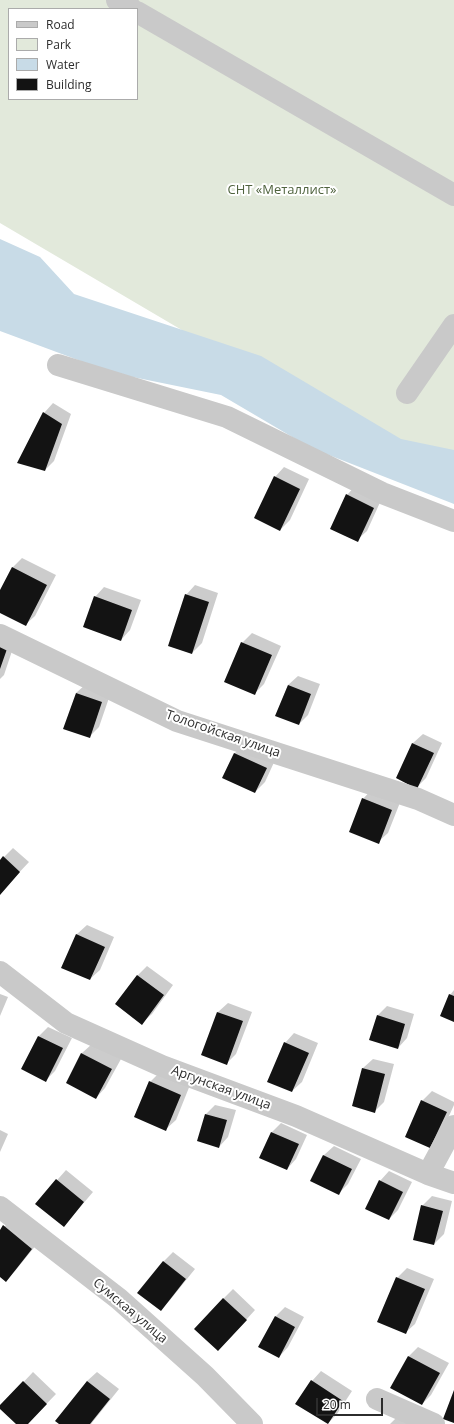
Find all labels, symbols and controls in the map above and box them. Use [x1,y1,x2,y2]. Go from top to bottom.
legend [8,8,138,100]
text: Road [46,16,75,33]
text: Park [46,36,71,53]
text: Water [46,56,80,73]
text: Building [46,76,91,93]
park label: СНТ «Металлист» [227,182,337,198]
street label: Тологойская улица [164,707,282,761]
street label: Аргунская улица [169,1063,273,1113]
street label: Сумская улица [90,1275,170,1347]
scale bar [318,1390,385,1416]
text: 20 m [323,1396,351,1413]

